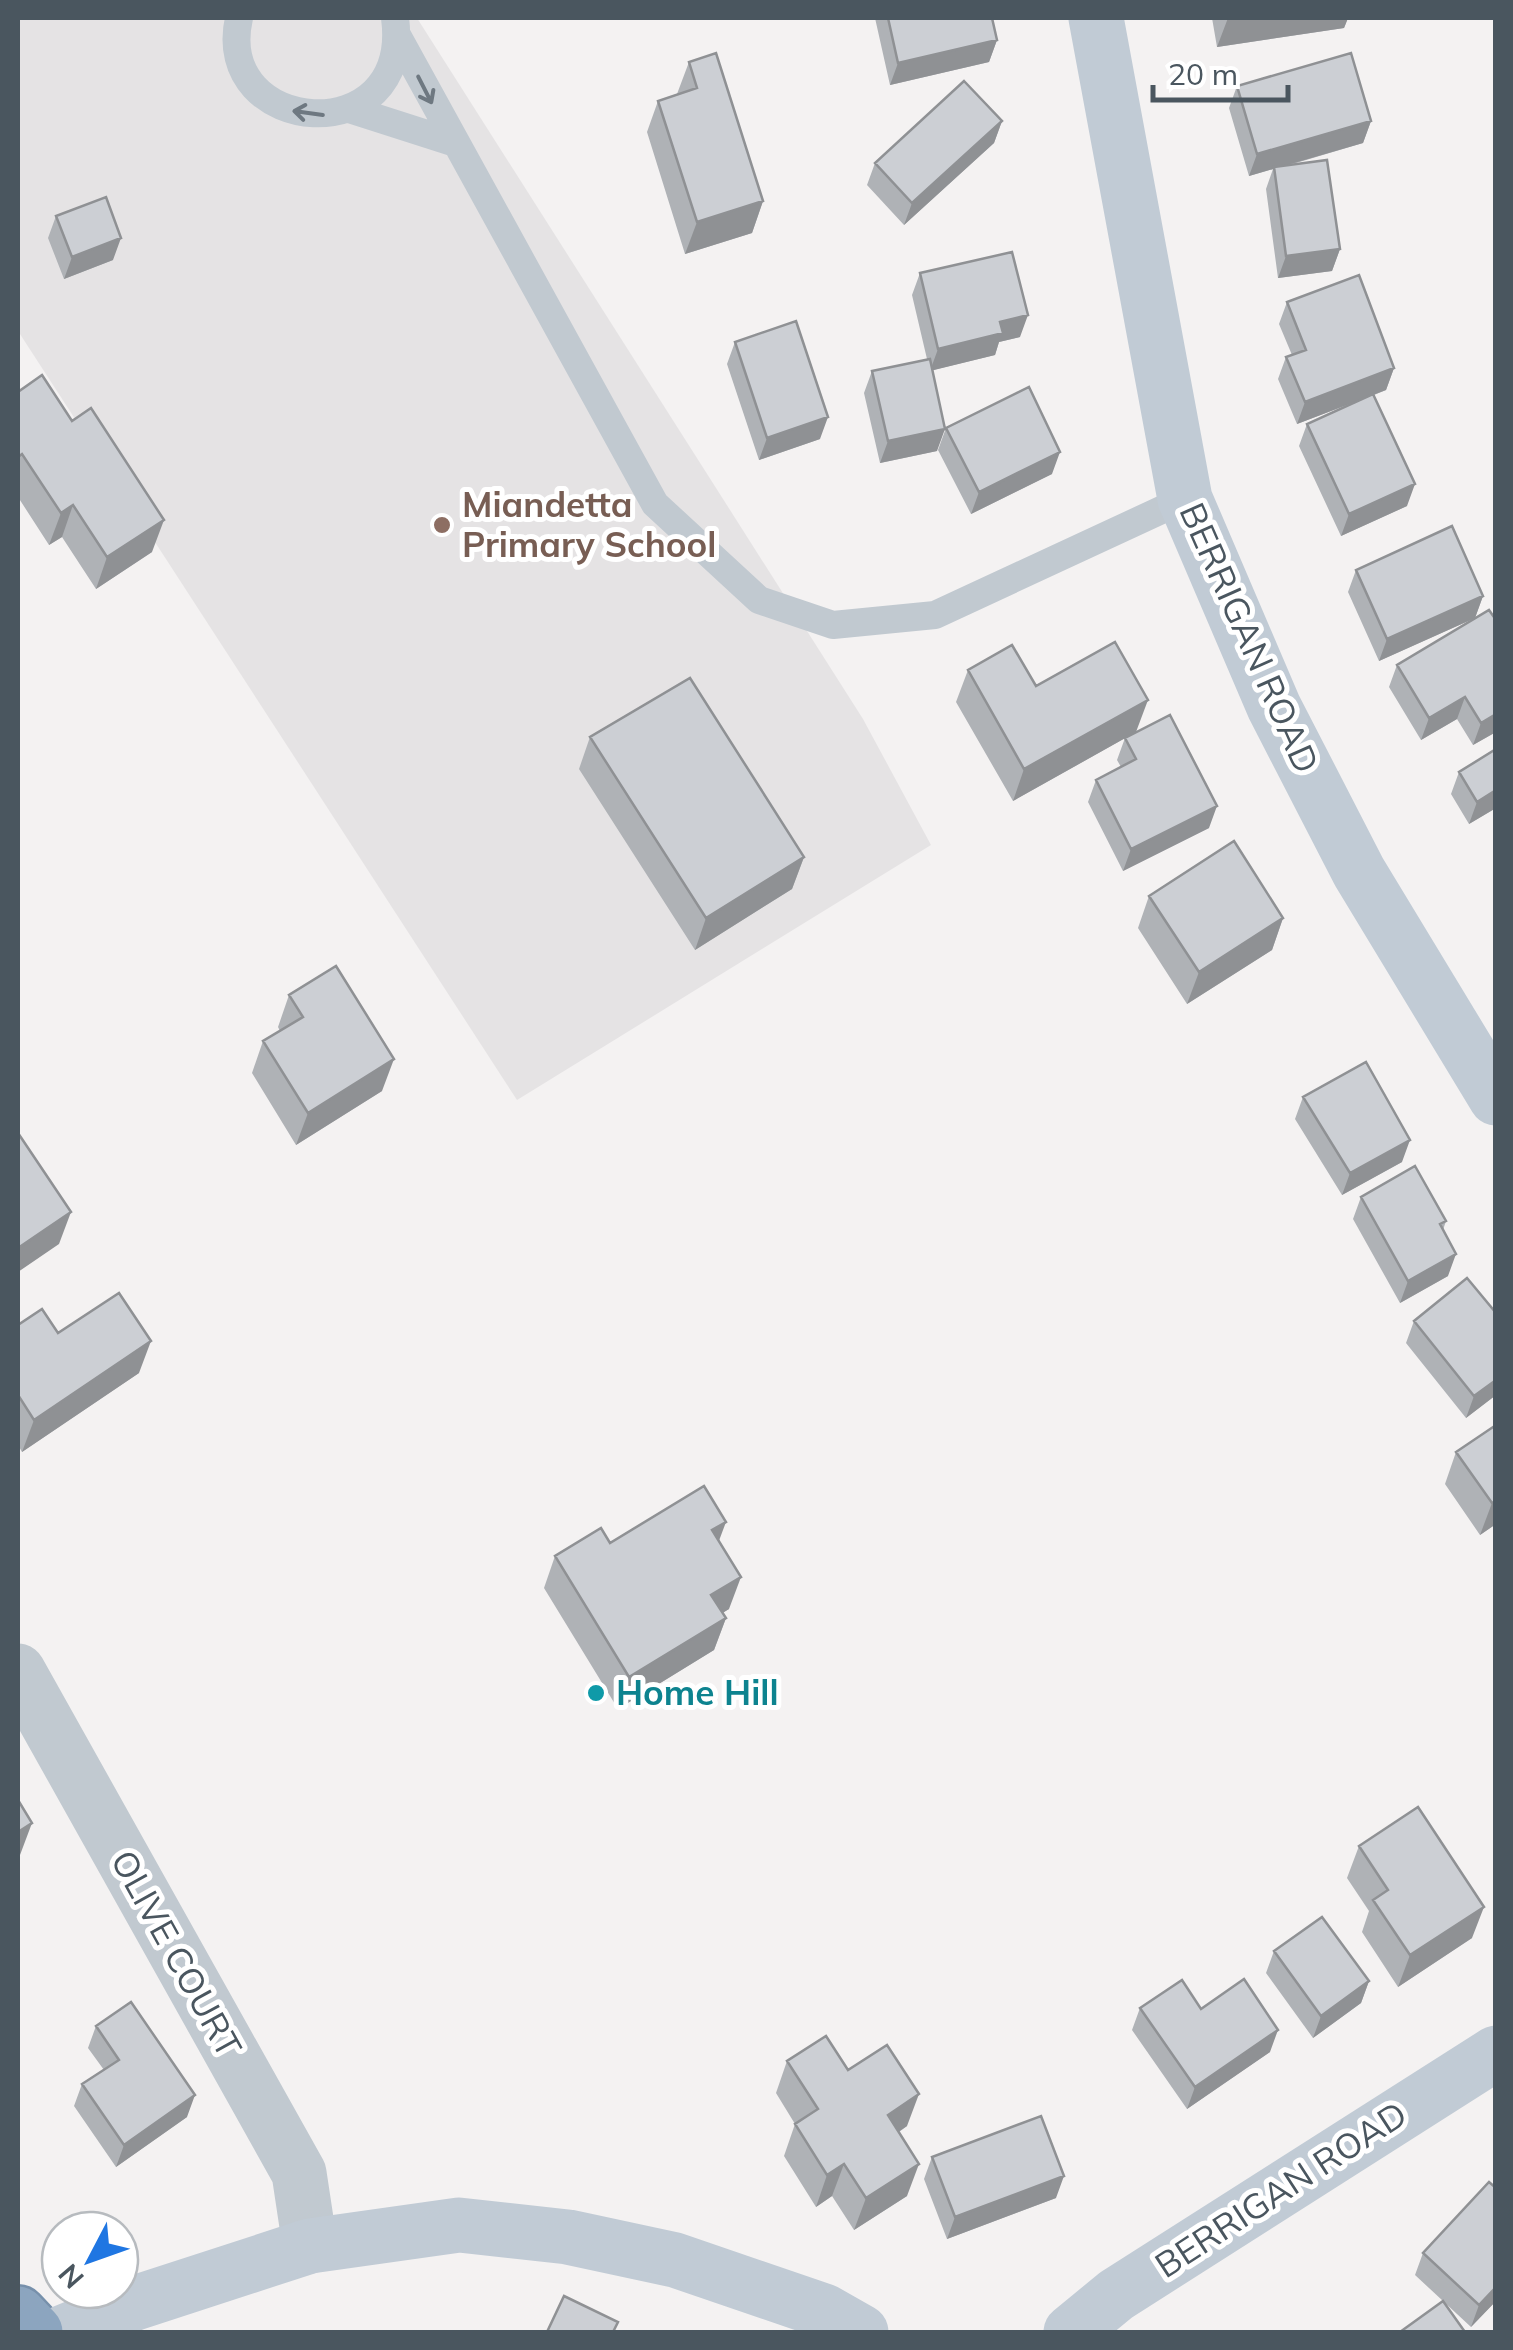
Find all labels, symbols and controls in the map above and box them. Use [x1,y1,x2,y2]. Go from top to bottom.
scale bar [1153,40,1288,102]
text: 20 m [1168,55,1238,93]
one-way arrow [416,74,435,104]
one-way arrow [293,103,325,121]
place label: Miandetta Primary School [462,482,716,566]
street label: BERRIGAN ROAD [1171,496,1329,779]
marker: Miandetta Primary School [431,514,453,536]
place label: Home Hill [616,1670,779,1714]
marker: Home Hill [585,1682,607,1704]
street label: OLIVE COURT [102,1842,252,2065]
street label: BERRIGAN ROAD [1146,2091,1414,2287]
north arrow [40,2210,140,2310]
text: N [51,2257,91,2296]

